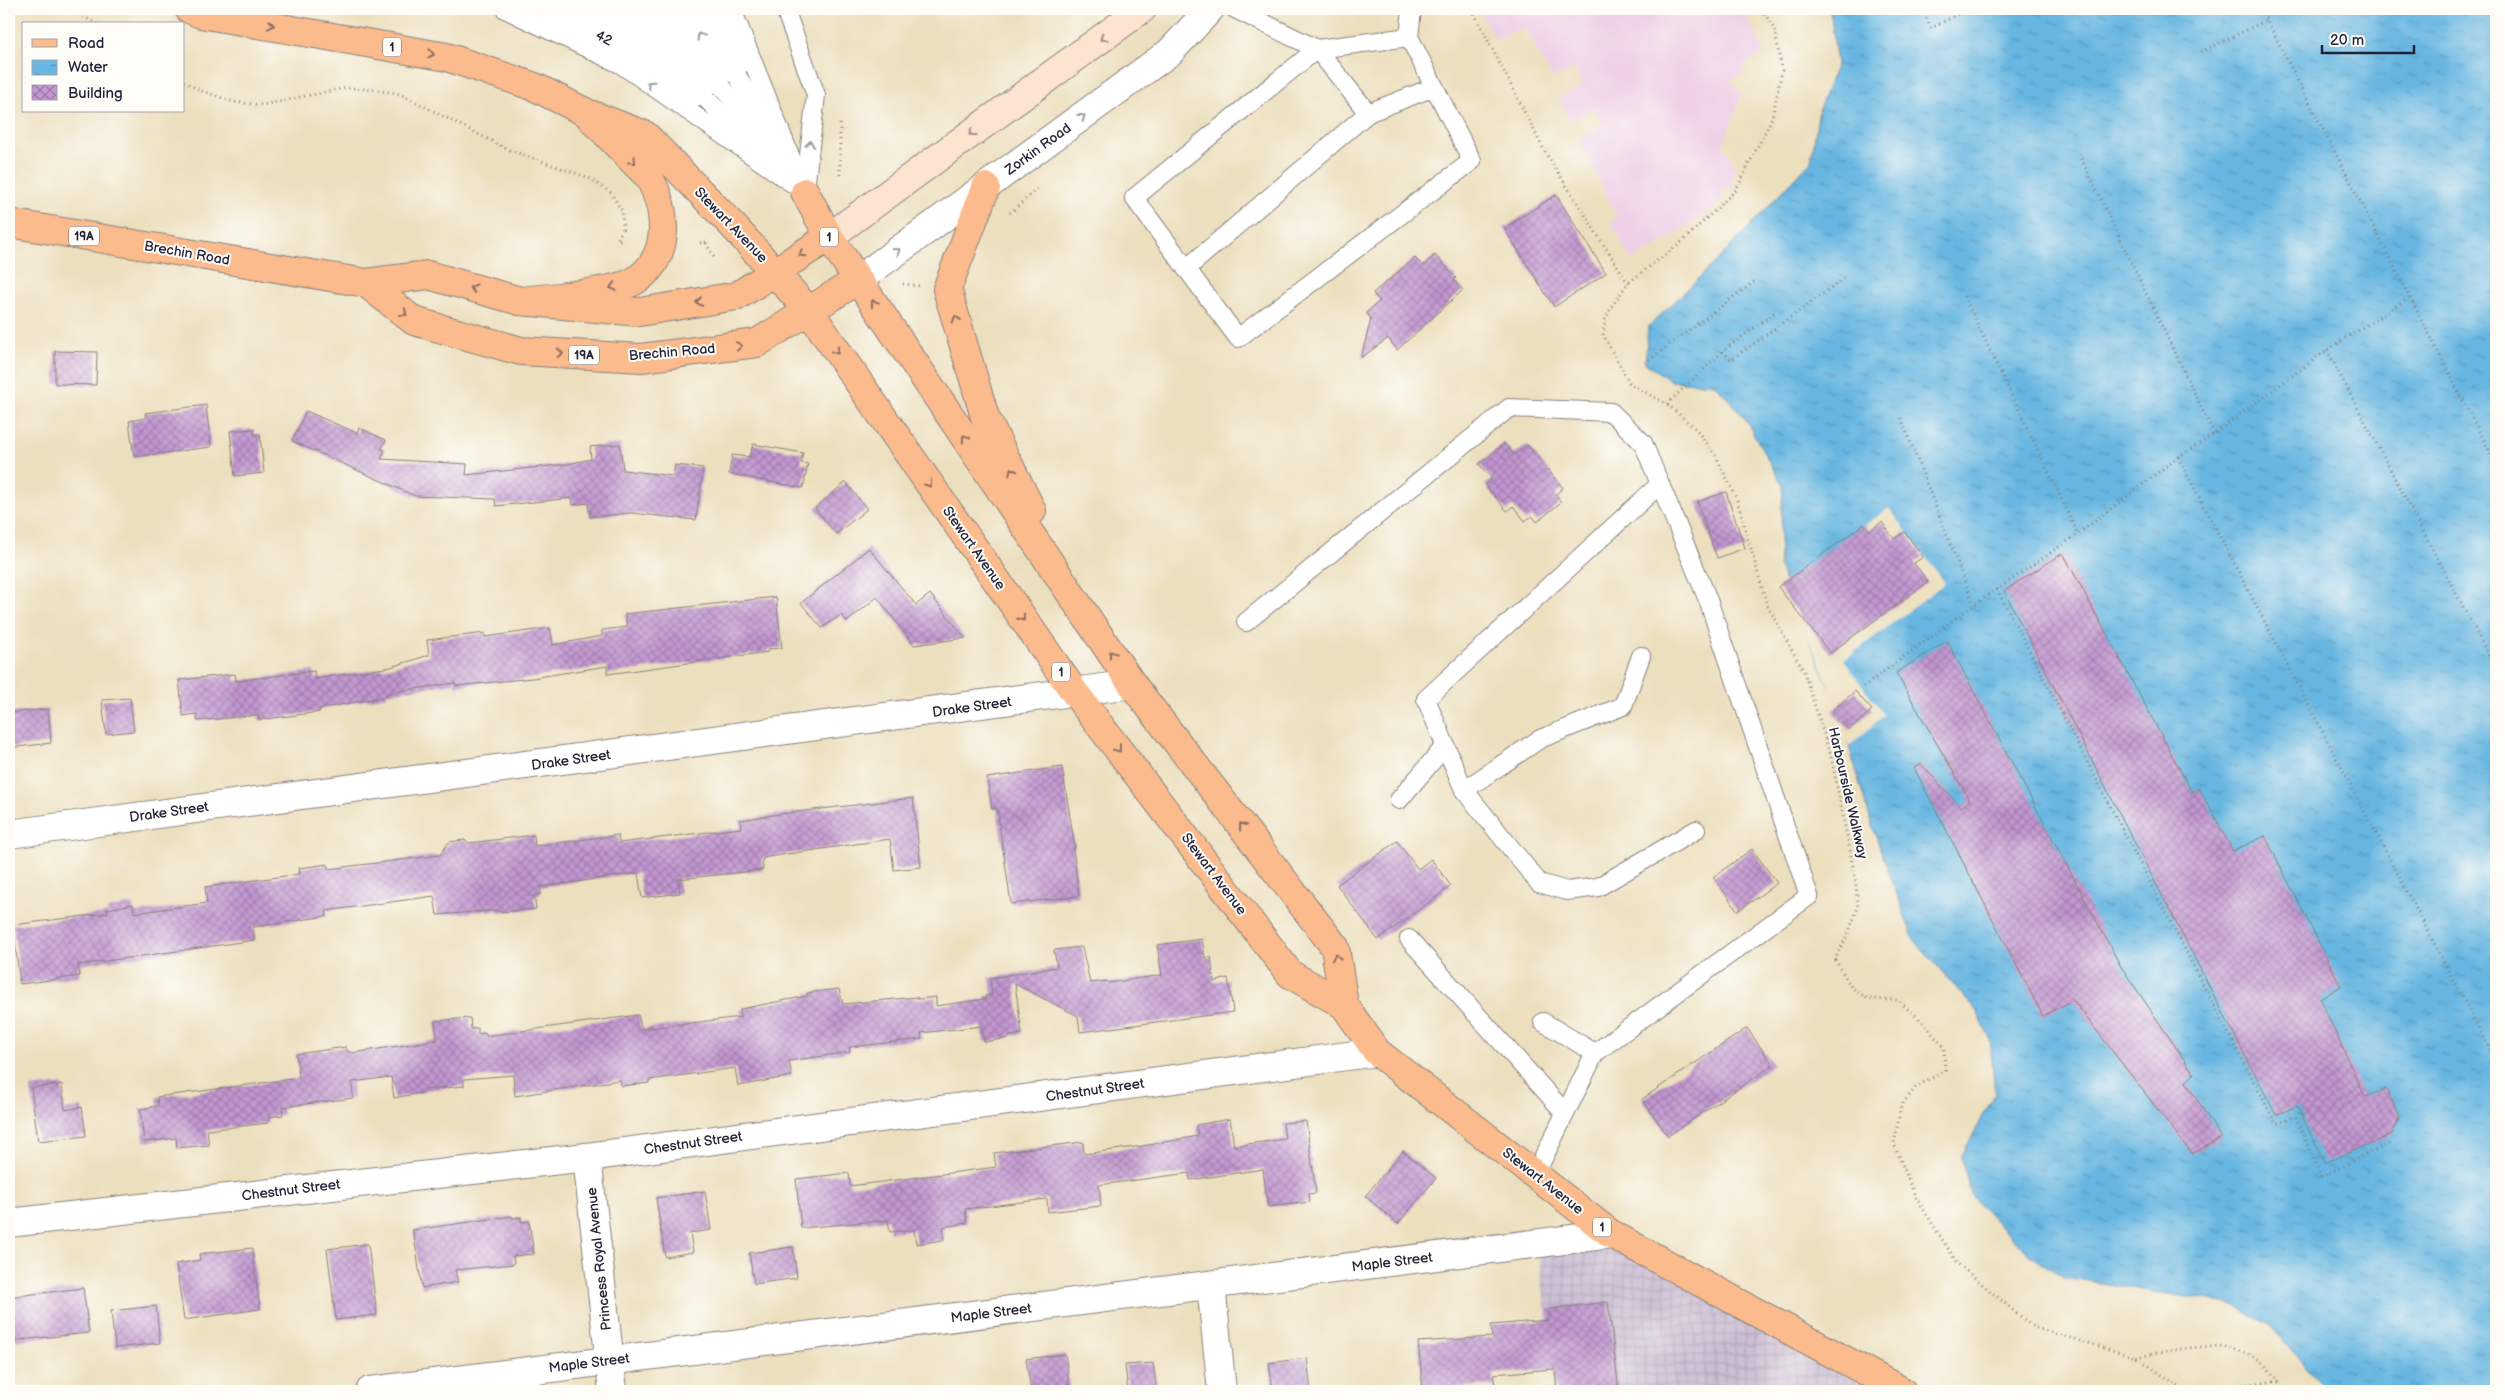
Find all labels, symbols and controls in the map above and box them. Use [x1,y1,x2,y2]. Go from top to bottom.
one-way arrow [267,20,275,30]
legend [22,22,185,112]
scale bar [2322,22,2415,54]
street label: 42 [593,27,616,50]
text: 20 m [2330,31,2364,50]
one-way arrow [696,32,706,41]
one-way arrow [1100,32,1109,40]
text: Road [68,34,104,53]
road number: 1 [383,38,401,56]
one-way arrow [426,49,435,59]
text: Water [68,58,108,77]
one-way arrow [646,81,656,90]
text: Building [68,84,123,103]
one-way arrow [1076,114,1085,122]
street label: Zorkin Road [1001,119,1074,179]
one-way arrow [969,128,978,136]
one-way arrow [804,139,815,147]
one-way arrow [627,155,636,164]
street label: Stewart Avenue [691,184,771,266]
road number: 19A [69,227,99,246]
road number: 1 [820,228,838,246]
street label: Brechin Road [143,237,231,269]
one-way arrow [798,248,807,258]
one-way arrow [892,248,901,257]
one-way arrow [609,281,618,292]
one-way arrow [470,283,478,293]
one-way arrow [695,297,704,307]
one-way arrow [871,300,880,309]
one-way arrow [398,308,407,316]
one-way arrow [951,316,961,324]
street label: Brechin Road [628,340,716,364]
one-way arrow [735,341,743,352]
one-way arrow [830,345,839,355]
road number: 19A [569,346,599,364]
one-way arrow [556,348,564,359]
one-way arrow [962,434,971,444]
one-way arrow [1008,467,1018,476]
one-way arrow [923,479,932,488]
street label: Stewart Avenue [939,503,1009,593]
one-way arrow [1016,612,1025,621]
one-way arrow [1109,651,1119,660]
road number: 1 [1052,662,1070,682]
street label: Drake Street [931,693,1013,721]
street label: Harbourside Walkway [1825,725,1872,861]
one-way arrow [1112,743,1121,753]
street label: Drake Street [530,746,612,774]
street label: Drake Street [128,798,210,826]
one-way arrow [1239,822,1248,832]
street label: Stewart Avenue [1178,830,1250,918]
one-way arrow [1332,952,1342,961]
street label: Chestnut Street [1045,1075,1146,1105]
street label: Chestnut Street [643,1128,744,1158]
street label: Stewart Avenue [1499,1144,1587,1218]
street label: Chestnut Street [241,1175,342,1204]
street label: Princess Royal Avenue [583,1187,615,1331]
road number: 1 [1593,1218,1611,1236]
street label: Maple Street [1351,1249,1434,1275]
street label: Maple Street [950,1300,1033,1326]
street label: Maple Street [548,1350,631,1376]

